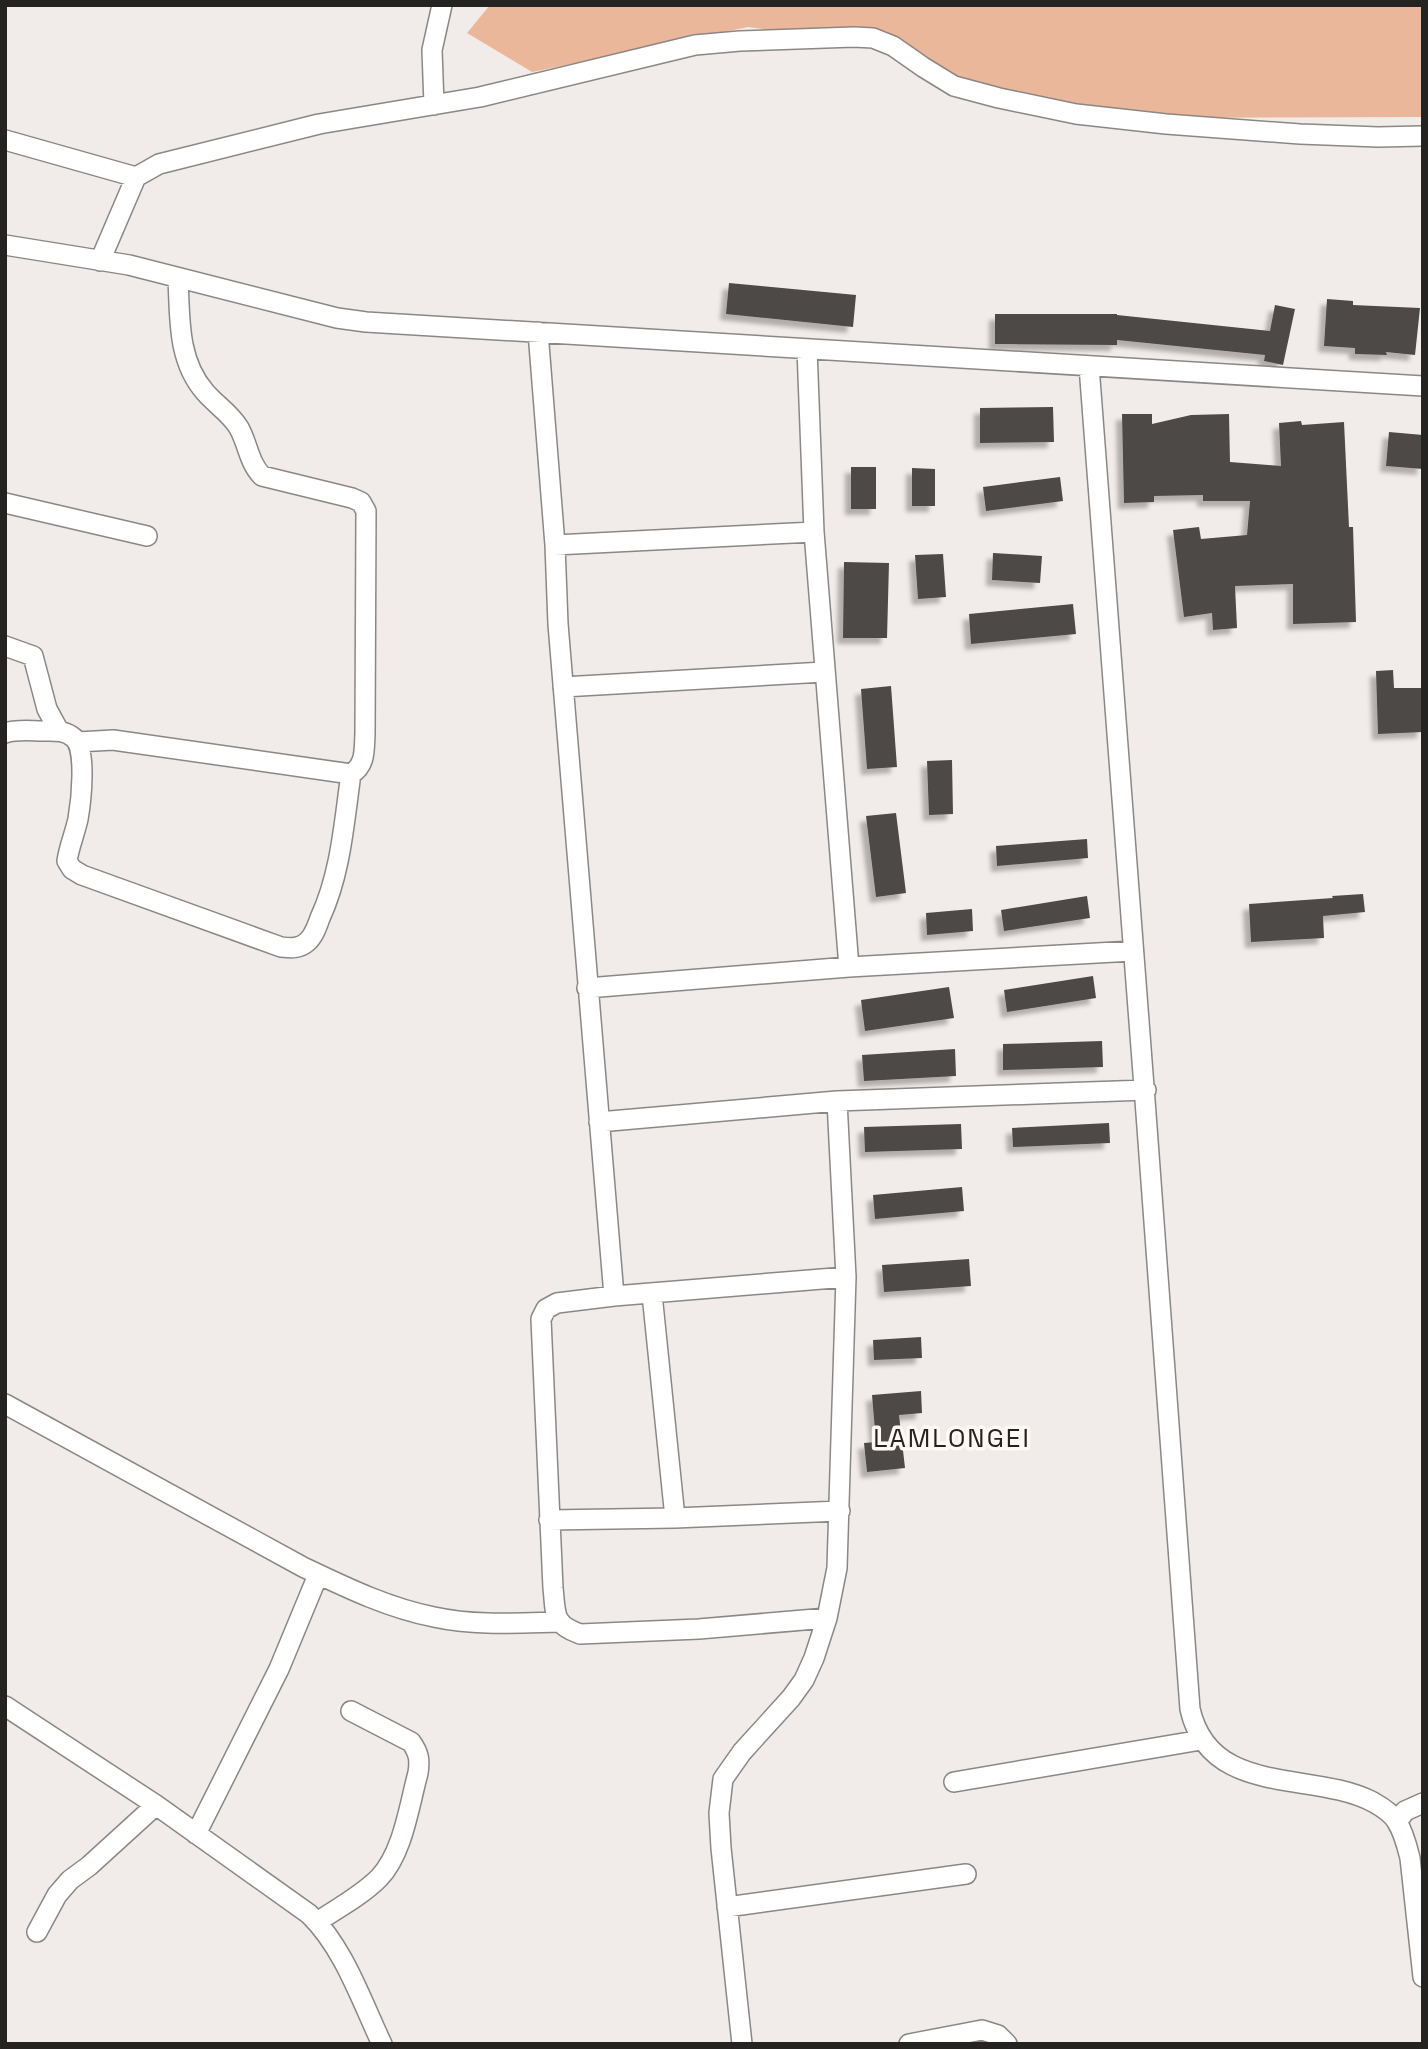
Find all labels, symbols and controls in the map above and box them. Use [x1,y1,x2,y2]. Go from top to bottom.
district label: LAMLONGEI [873,1421,1031,1455]

